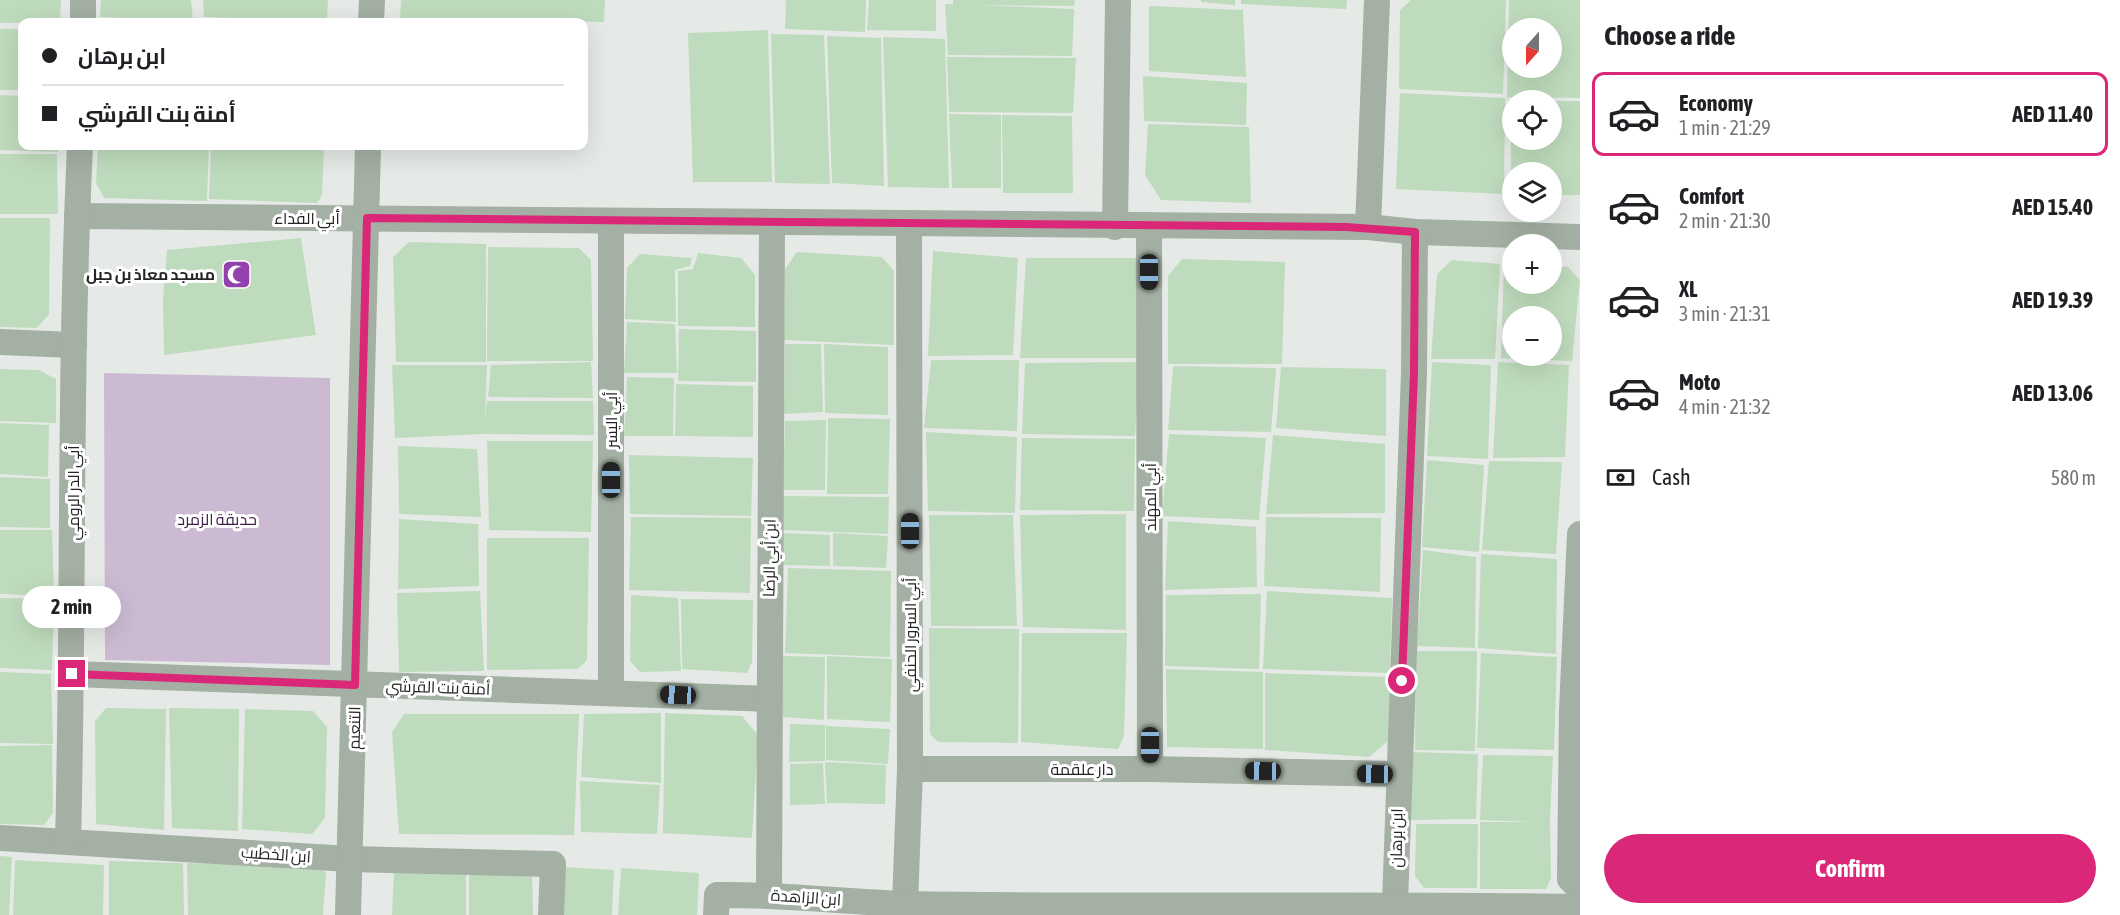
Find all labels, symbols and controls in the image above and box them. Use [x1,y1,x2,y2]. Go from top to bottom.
north arrow [1502,18,1562,78]
map controls [1502,18,1562,366]
text: Choose a ride [1604,20,1736,51]
text: ابن برهان [78,43,166,69]
icon: car [1607,87,1661,141]
button: locate [1502,90,1562,150]
text: Economy [1679,90,1753,116]
text: أمنة بنت القرشي [78,101,236,127]
text: AED 11.40 [2012,101,2093,127]
text: 1 min · 21:29 [1679,116,1771,139]
button: layers [1502,162,1562,222]
icon: car [1607,180,1661,234]
text: Comfort [1679,183,1744,209]
text: AED 15.40 [2012,194,2093,220]
street label: أبي الفداء [274,209,340,232]
text: 2 min · 21:30 [1679,209,1771,232]
button: + [1502,234,1562,294]
car [1140,254,1158,290]
mosque icon: مسجد معاذ بن جبل [220,258,252,290]
place label: مسجد معاذ بن جبل [86,265,215,284]
icon: car [1607,273,1661,327]
text: XL [1679,276,1697,302]
text: AED 19.39 [2012,287,2093,313]
text: 3 min · 21:31 [1679,302,1771,325]
button: − [1502,306,1562,366]
icon: car [1607,366,1661,420]
text: Moto [1679,369,1721,395]
text: AED 13.06 [2012,380,2093,406]
street label: أبي اليسر [602,392,625,449]
text: 4 min · 21:32 [1679,395,1771,418]
street label: أبي الدر الرومي [64,445,87,541]
icon: cash [1604,461,1637,494]
car [602,462,620,498]
street label: أبي المهند [1141,463,1164,531]
text: Cash [1652,464,1691,490]
text: 580 m [2051,466,2096,489]
park label: حديقة الزمرد [177,510,257,529]
car [901,513,919,549]
street label: ابن أبي الرضا [759,519,784,597]
street label: أبي السرور الحنفي [901,578,924,692]
callout: 2 min [22,587,122,629]
text: 2 min [51,595,92,618]
route end [58,660,85,687]
route start [1388,667,1415,694]
street label: أمنة بنت القرشي [385,676,491,702]
car [660,685,696,705]
street label: التنعيم [345,706,366,750]
car [1141,727,1159,763]
street label: دار علقمة [1050,760,1114,779]
car [1245,762,1281,780]
car [1357,765,1393,783]
street label: ابن برهان [1386,808,1408,868]
button: Confirm [1604,834,2096,903]
street label: ابن الخطيب [240,843,312,867]
street label: ابن الزاهدة [770,886,842,910]

